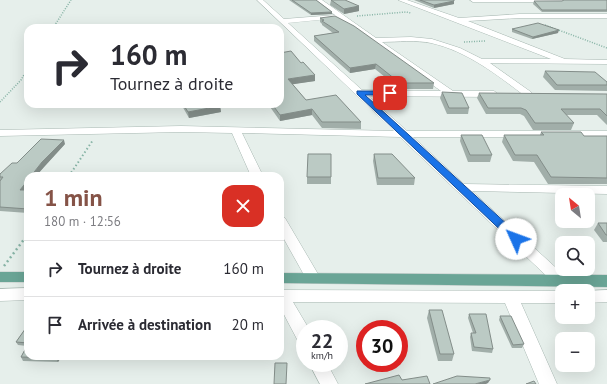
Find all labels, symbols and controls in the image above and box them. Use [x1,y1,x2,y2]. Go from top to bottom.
text: 160 m [110,36,187,73]
icon: right [44,40,96,92]
text: Tournez à droite [110,72,233,95]
pin [373,76,407,110]
icon: arrive [379,82,401,104]
text: 1 min [44,182,103,213]
button: close [222,185,264,227]
north arrow [555,188,595,228]
map controls [555,188,595,372]
text: 180 m · 12:56 [44,213,121,230]
position arrow [495,218,537,260]
button: search [555,236,595,276]
icon: right [44,258,66,280]
text: Tournez à droite [78,259,181,278]
text: 160 m [223,259,264,278]
button: + [555,284,595,324]
icon: arrive [44,314,66,336]
text: Arrivée à destination [78,315,211,334]
text: 20 m [231,315,264,334]
speed limit sign: 30 [356,320,408,372]
text: 22 [311,328,333,354]
button: − [555,332,595,372]
text: km/h [311,349,333,362]

